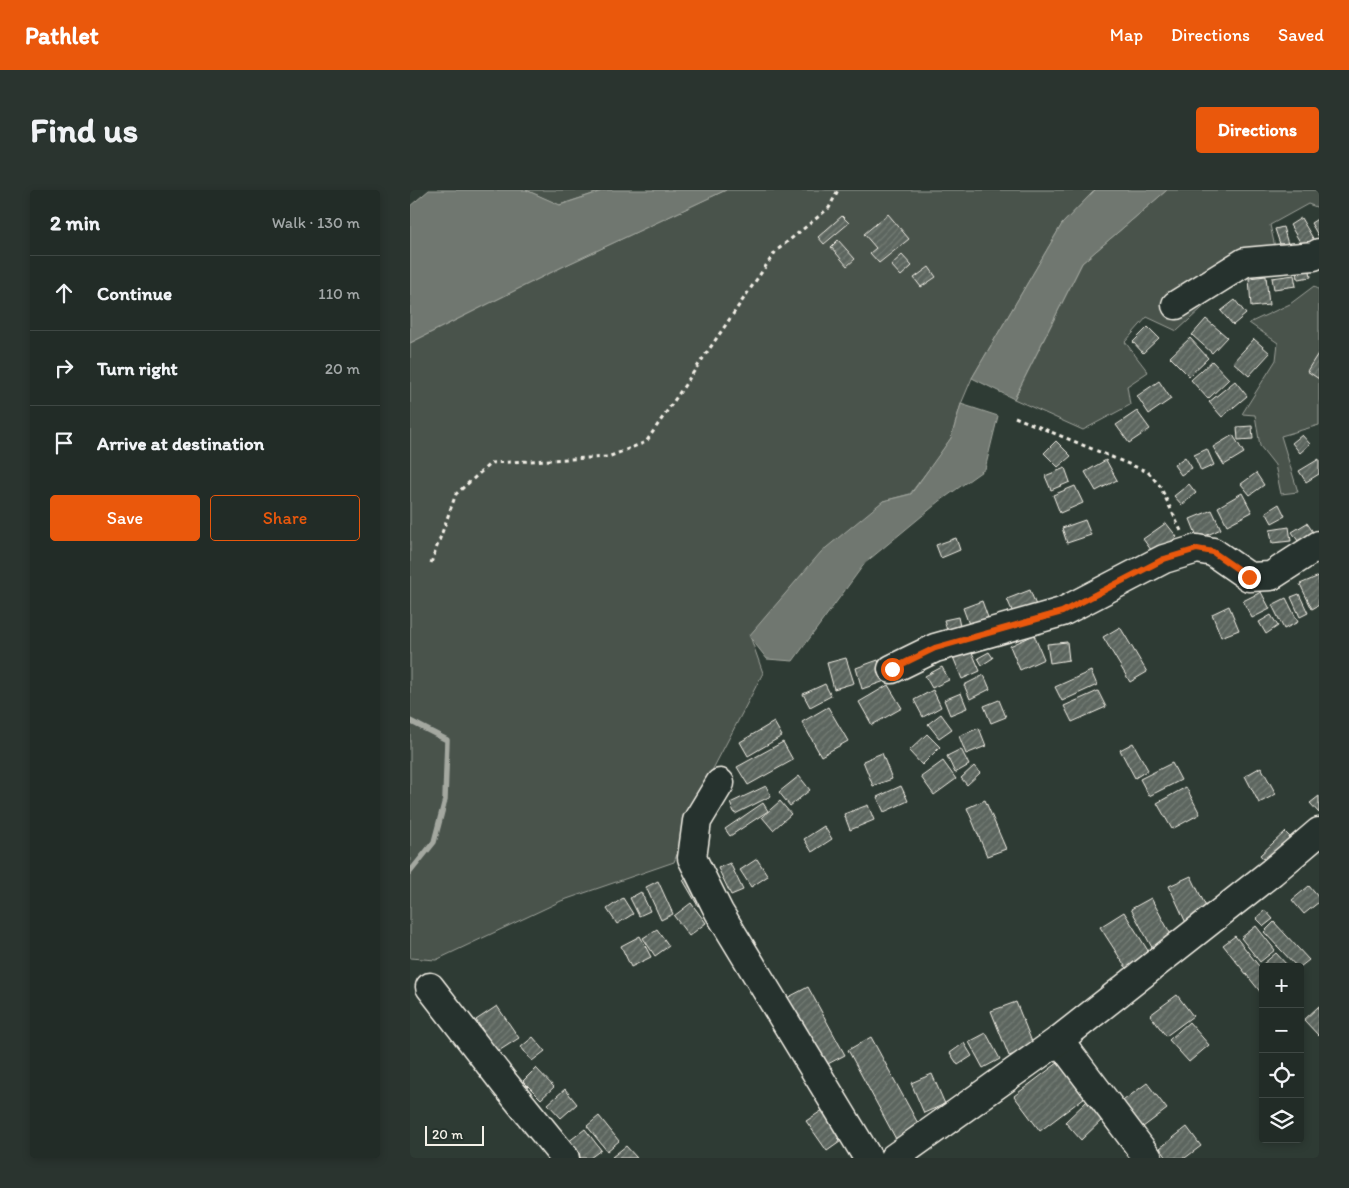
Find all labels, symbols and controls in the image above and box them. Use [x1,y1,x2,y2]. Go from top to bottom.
text: Pathlet [25,21,99,50]
text: Map [1110,24,1143,46]
text: Directions [1171,24,1250,46]
text: Saved [1278,24,1324,46]
button: Directions [1196,107,1319,153]
text: Find us [30,109,138,151]
text: 2 min [50,210,100,235]
text: Walk · 130 m [272,213,360,232]
icon: ahead [50,279,78,307]
text: Continue [97,282,172,305]
text: 110 m [318,284,360,303]
icon: right [50,354,78,382]
text: Turn right [97,357,178,380]
text: 20 m [325,359,360,378]
icon: arrive [50,429,78,457]
text: Arrive at destination [97,432,264,455]
button: Save [50,495,200,541]
button: Share [210,495,360,541]
route end [1238,566,1261,589]
route start [881,658,904,681]
map controls [1259,963,1304,1143]
button: + [1259,963,1304,1008]
button: − [1259,1008,1304,1053]
button: locate [1259,1053,1304,1098]
button: layers [1259,1098,1304,1143]
scale bar [425,1123,484,1146]
text: 20 m [432,1126,463,1143]

